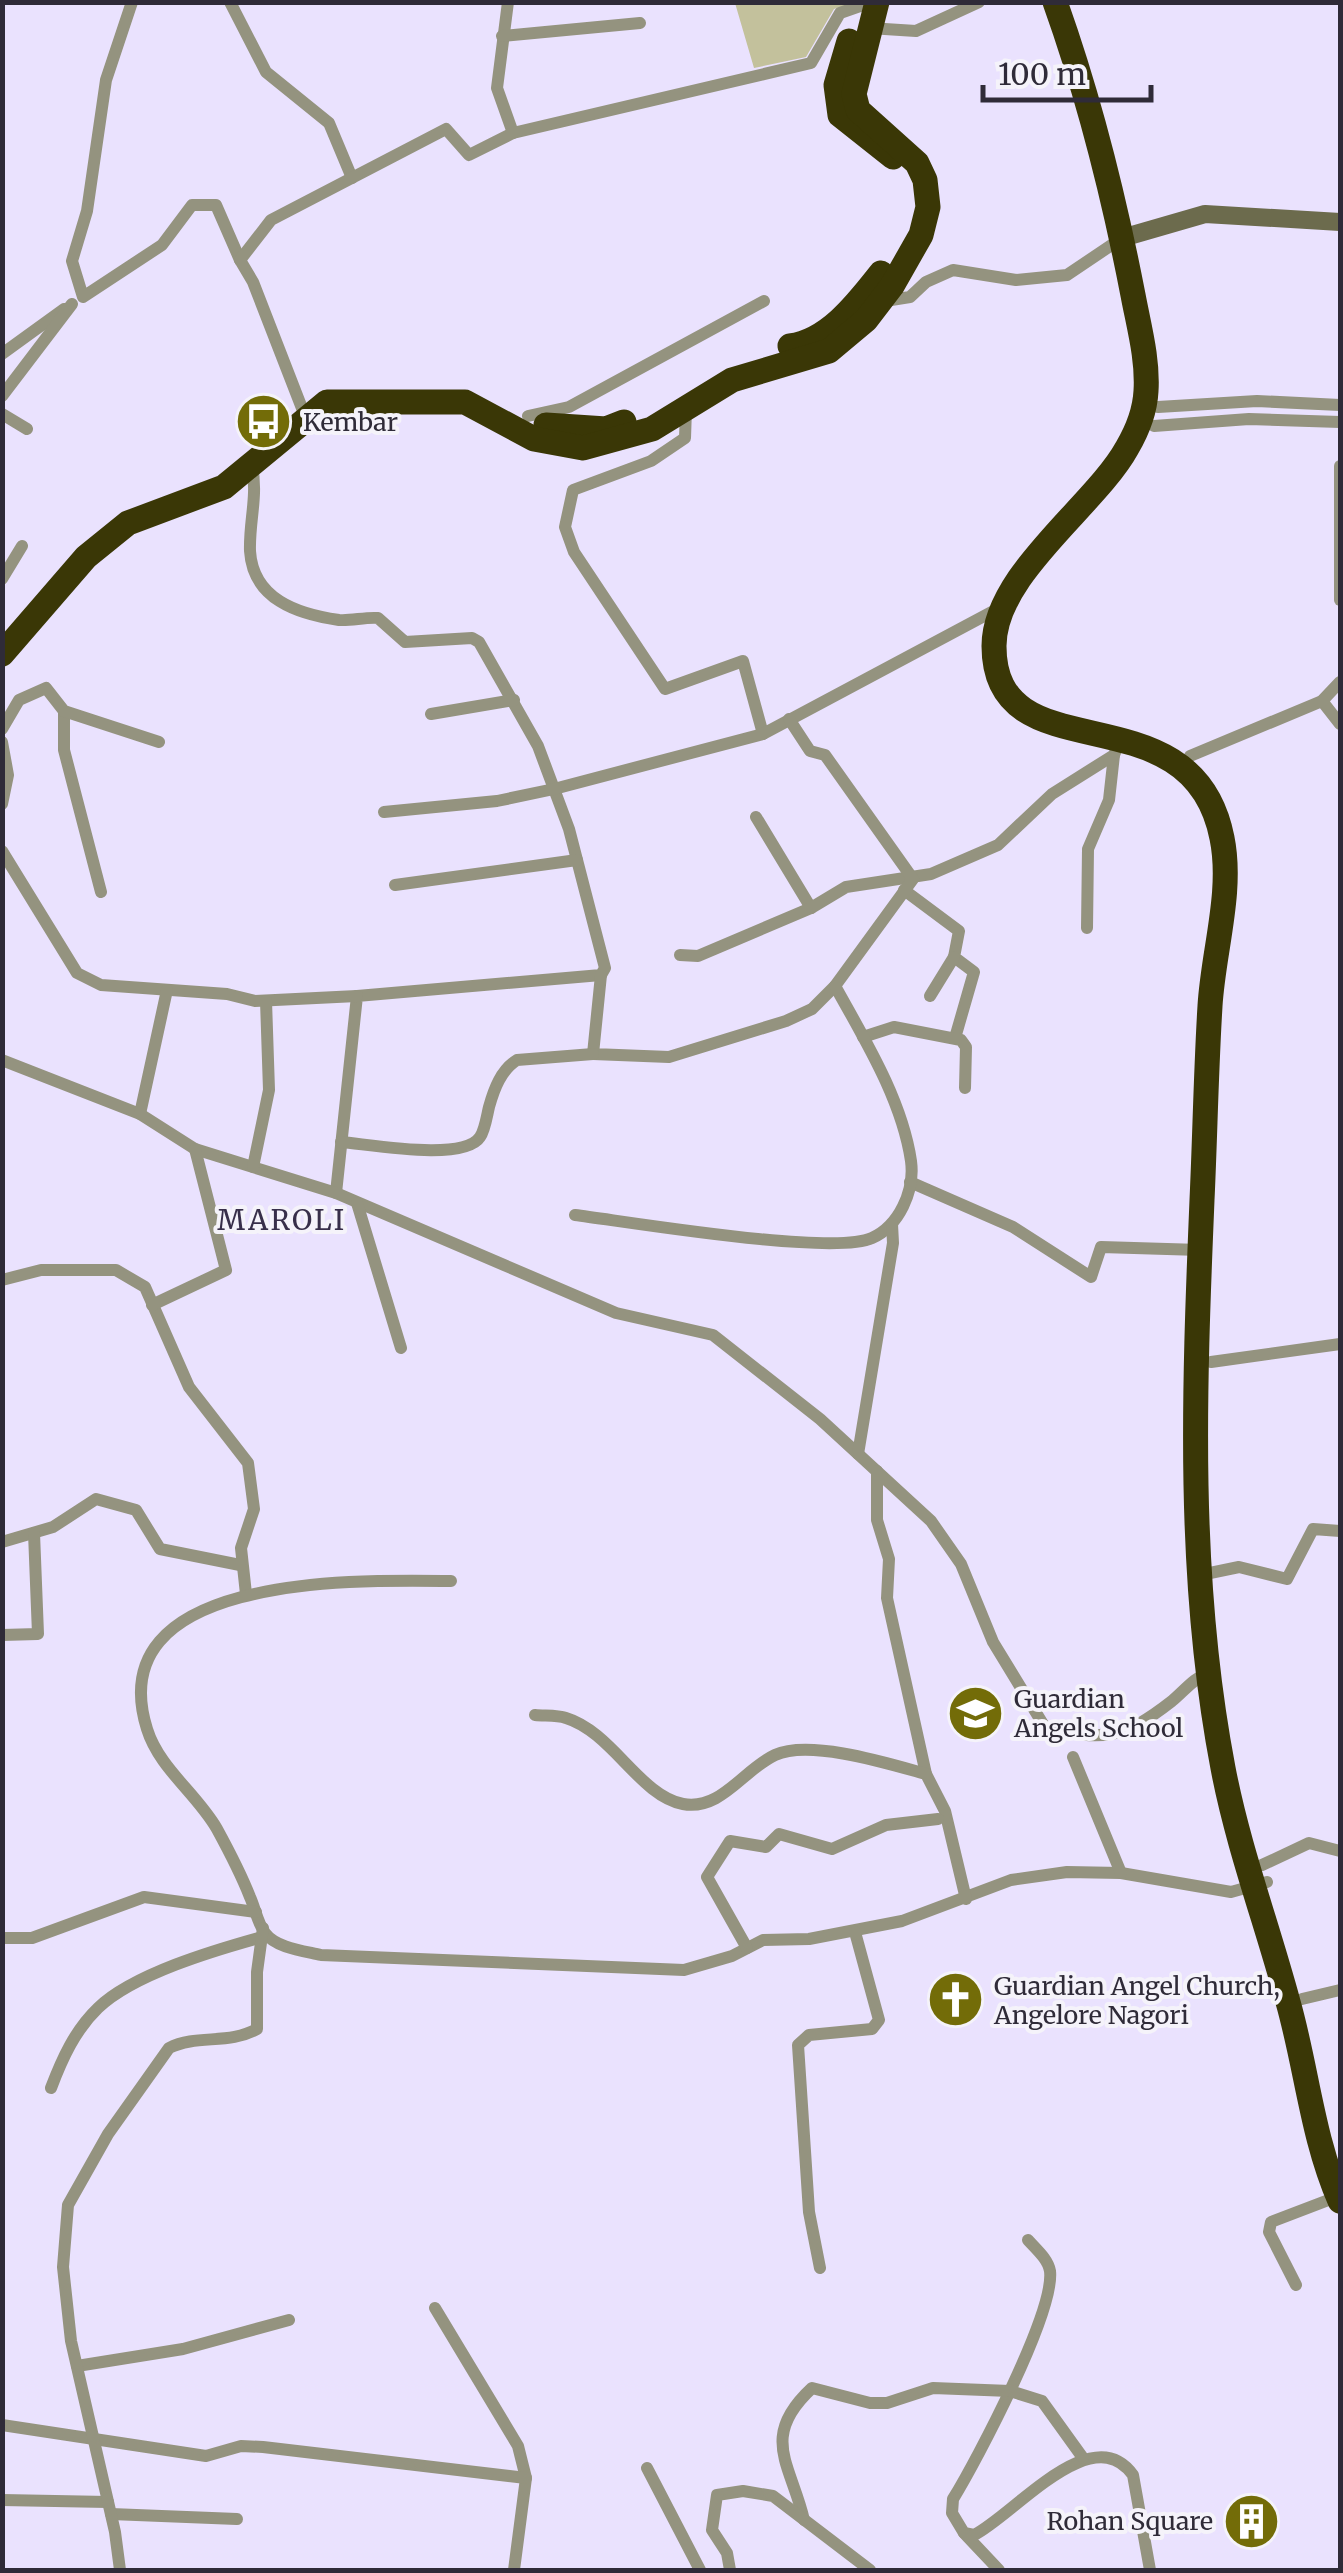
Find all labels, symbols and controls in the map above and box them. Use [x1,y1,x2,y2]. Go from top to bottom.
scale bar [983,40,1150,102]
text: 100 m [998,55,1086,93]
bus stop icon: Kembar [234,392,294,452]
place label: Kembar [303,406,398,438]
district label: MAROLI [217,1202,347,1238]
school or university icon: Guardian Angels School [945,1683,1005,1743]
place label: Guardian Angels School [1013,1683,1183,1744]
church icon: Guardian Angel Church, Angelore Nagori [925,1970,985,2030]
place label: Guardian Angel Church, Angelore Nagori [993,1970,1280,2031]
building icon: Rohan Square [1222,2491,1282,2551]
place label: Rohan Square [1046,2505,1213,2537]

